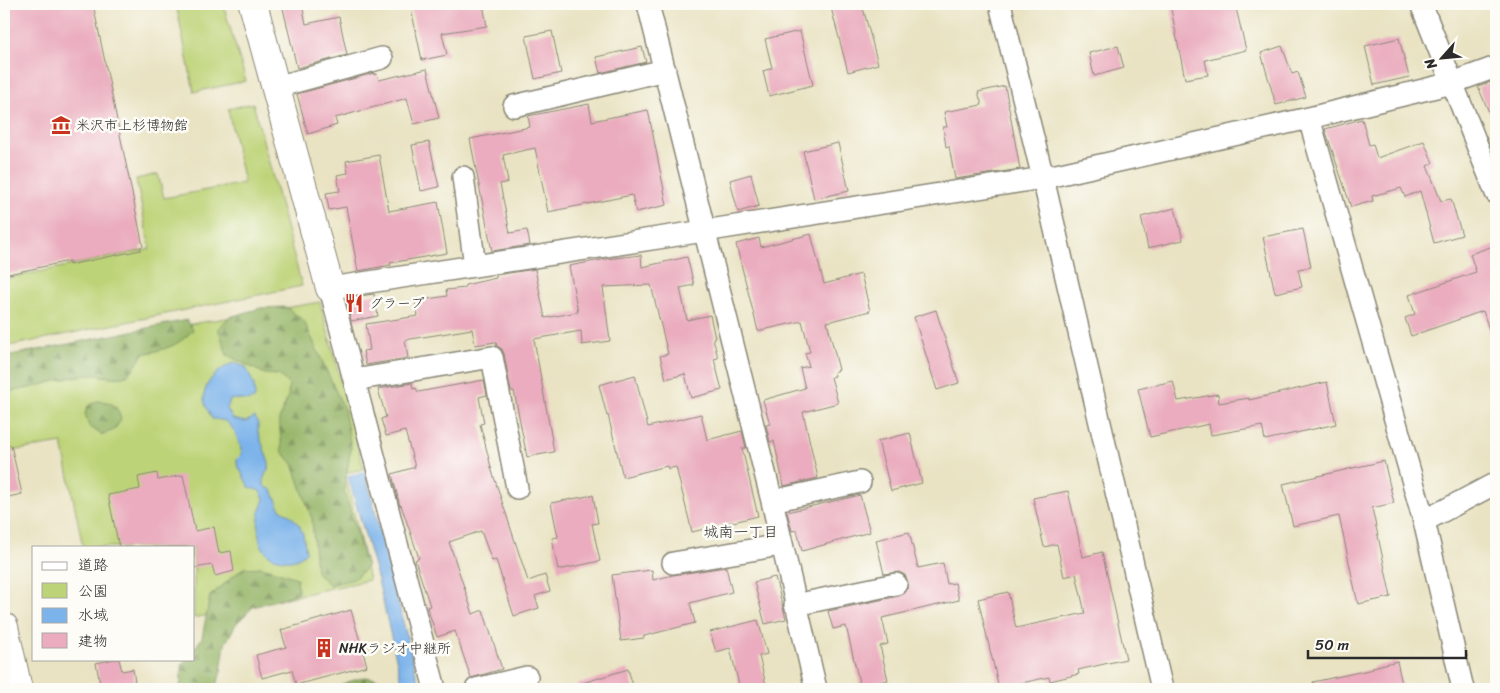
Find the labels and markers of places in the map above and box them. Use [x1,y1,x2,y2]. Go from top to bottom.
place label: 米沢市上杉博物館 [76,113,188,138]
museum icon: 米沢市上杉博物館 [50,114,72,136]
place label: グラープ [369,291,424,316]
restaurant icon: グラープ [343,292,365,314]
place label: NHKラジオ中継所 [339,636,451,661]
building icon: NHKラジオ中継所 [313,637,335,659]

